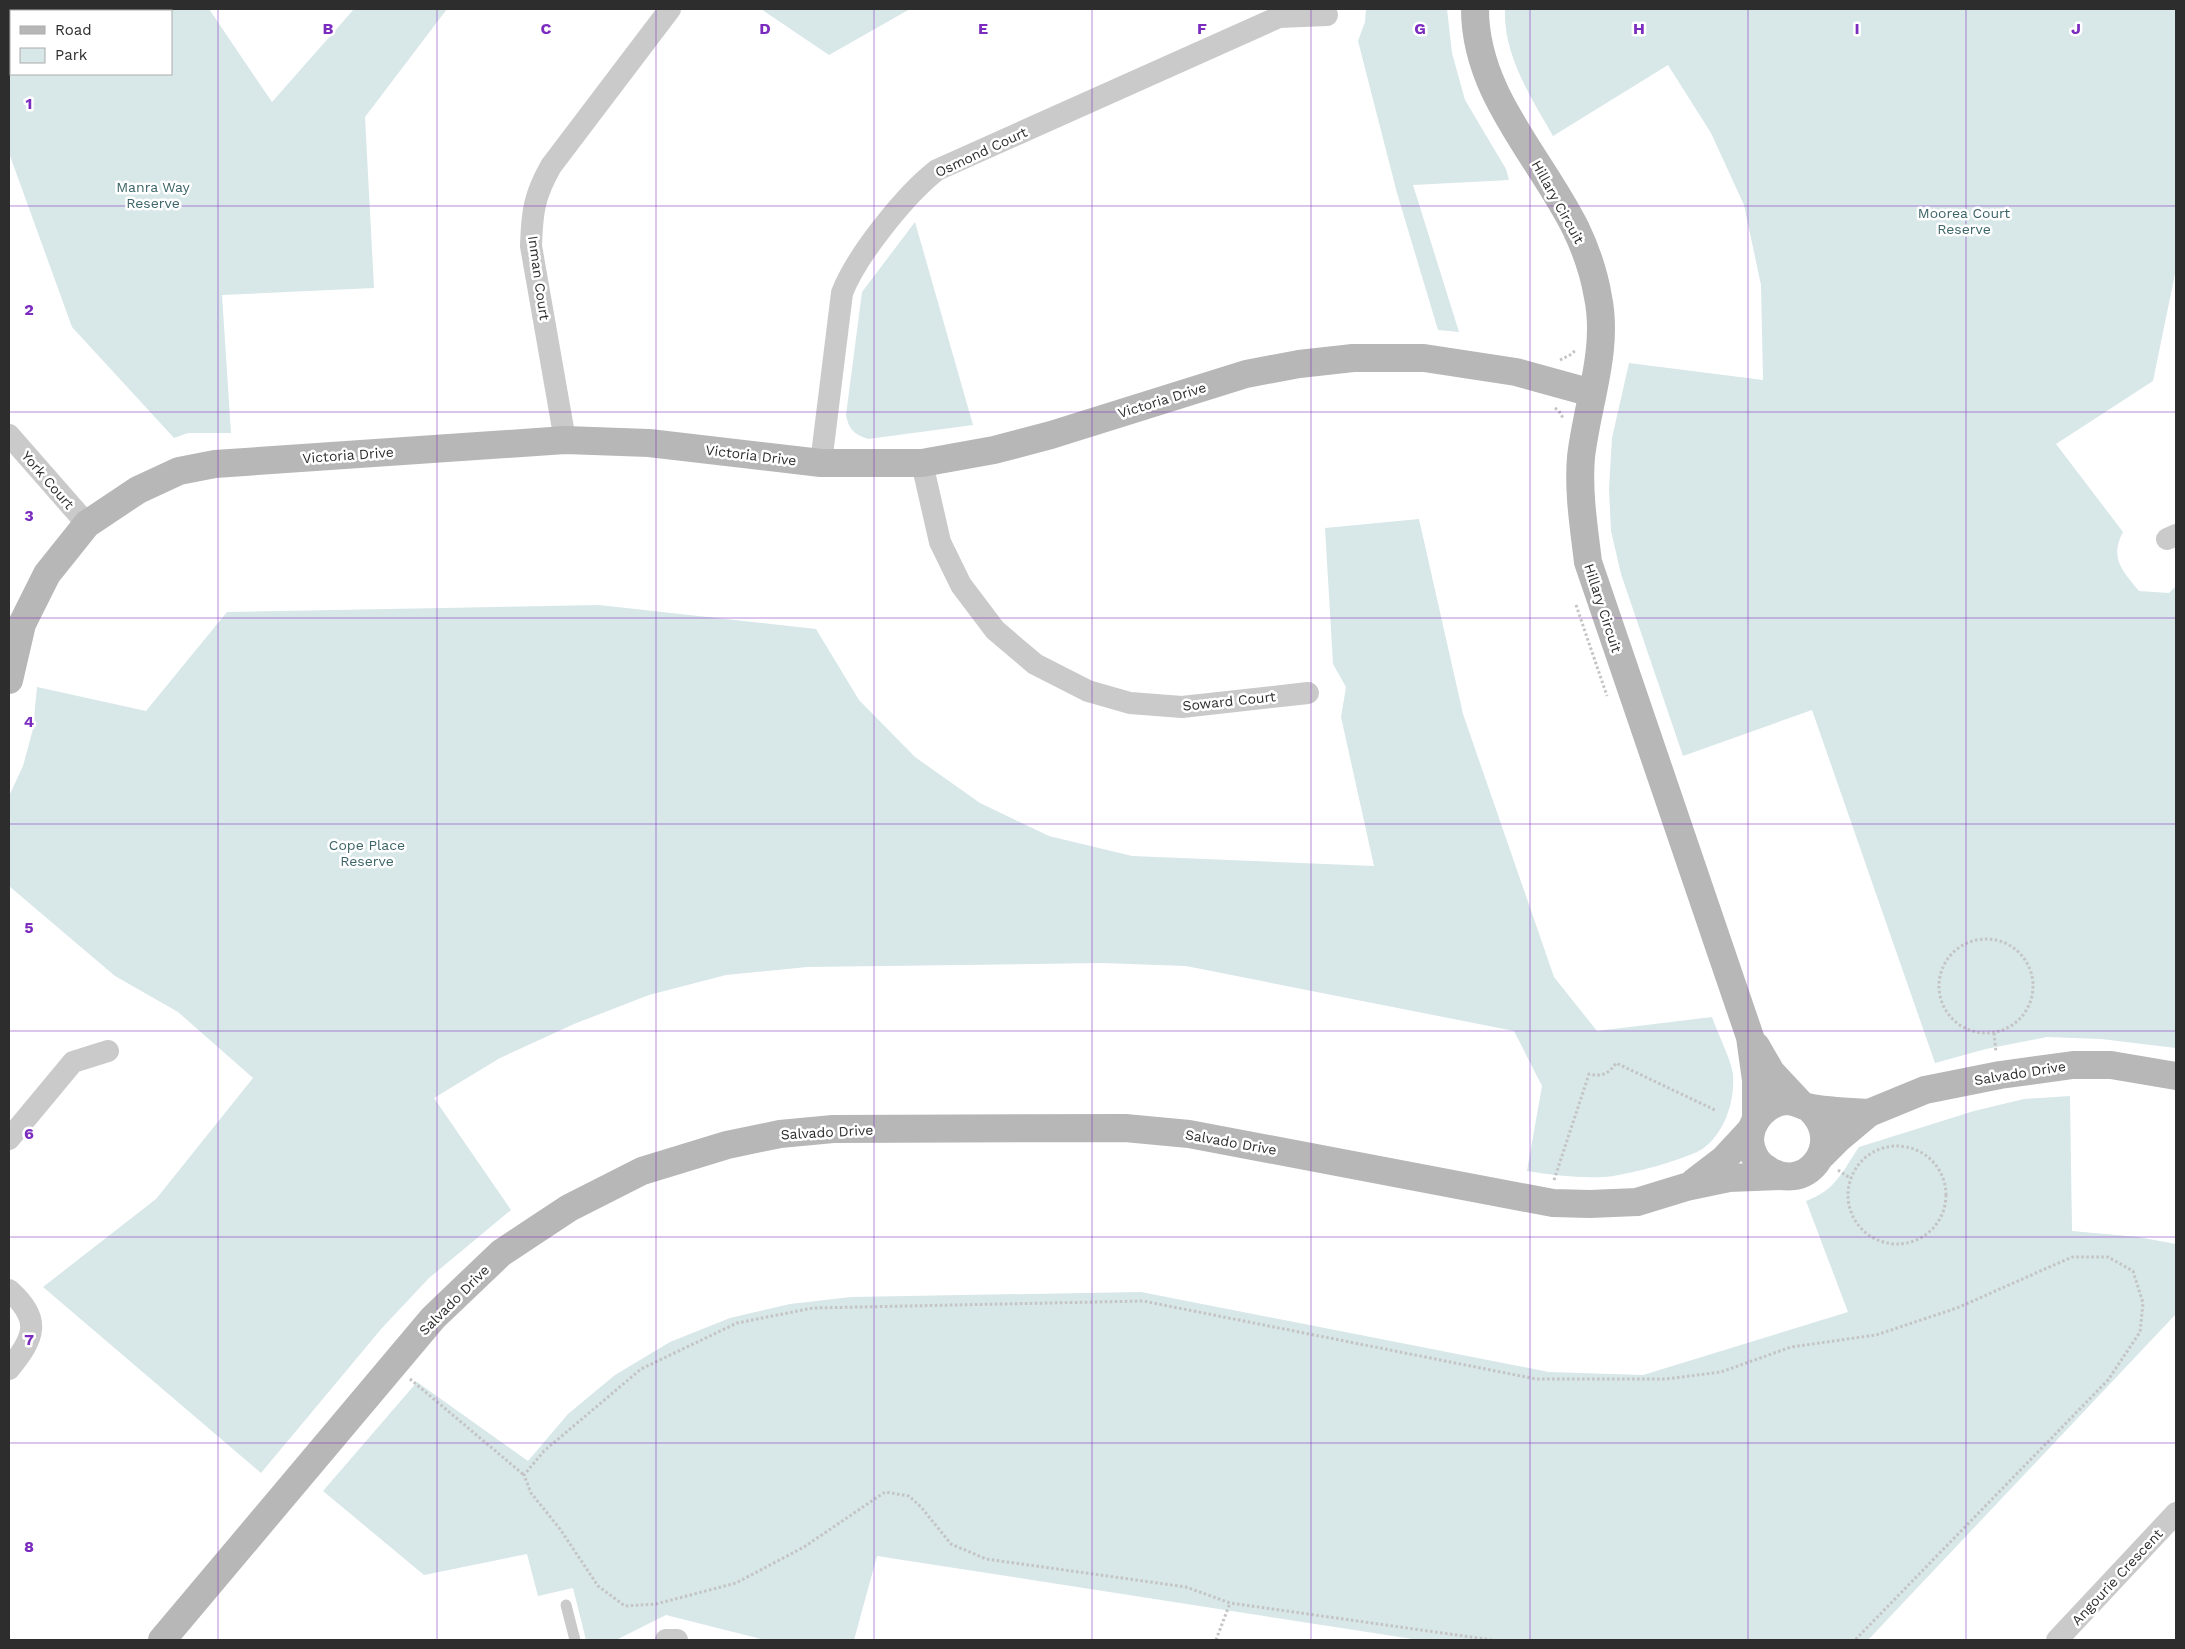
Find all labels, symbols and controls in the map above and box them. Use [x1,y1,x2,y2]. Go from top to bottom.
legend [10,10,172,75]
text: B [323,19,334,38]
text: C [541,19,552,38]
text: D [759,19,771,38]
text: E [978,19,988,38]
text: F [1197,19,1207,38]
text: G [1414,19,1426,38]
text: H [1633,19,1645,38]
text: I [1854,19,1860,38]
text: J [2071,19,2081,38]
text: Road [55,21,92,39]
text: Park [55,46,88,64]
text: 1 [26,94,32,113]
street label: Osmond Court [932,124,1030,180]
street label: Hillary Circuit [1529,158,1588,247]
park label: Manra Way Reserve [116,179,191,211]
park label: Moorea Court Reserve [1918,205,2010,237]
street label: Inman Court [525,235,553,321]
text: 2 [24,300,34,319]
street label: Victoria Drive [1116,379,1208,421]
street label: Victoria Drive [705,441,797,469]
street label: Victoria Drive [302,444,394,466]
street label: York Court [19,448,78,512]
text: 3 [24,506,34,525]
street label: Hillary Circuit [1581,561,1625,655]
street label: Soward Court [1182,688,1276,714]
text: 4 [24,712,34,731]
park label: Cope Place Reserve [329,837,405,869]
text: 5 [24,918,34,937]
street label: Salvado Drive [1973,1058,2067,1088]
street label: Salvado Drive [780,1122,874,1142]
text: 6 [24,1124,34,1143]
street label: Salvado Drive [1184,1126,1278,1158]
street label: Salvado Drive [416,1262,492,1338]
text: 7 [24,1330,34,1349]
street label: Angourie Crescent [2068,1526,2166,1628]
text: 8 [24,1537,34,1556]

